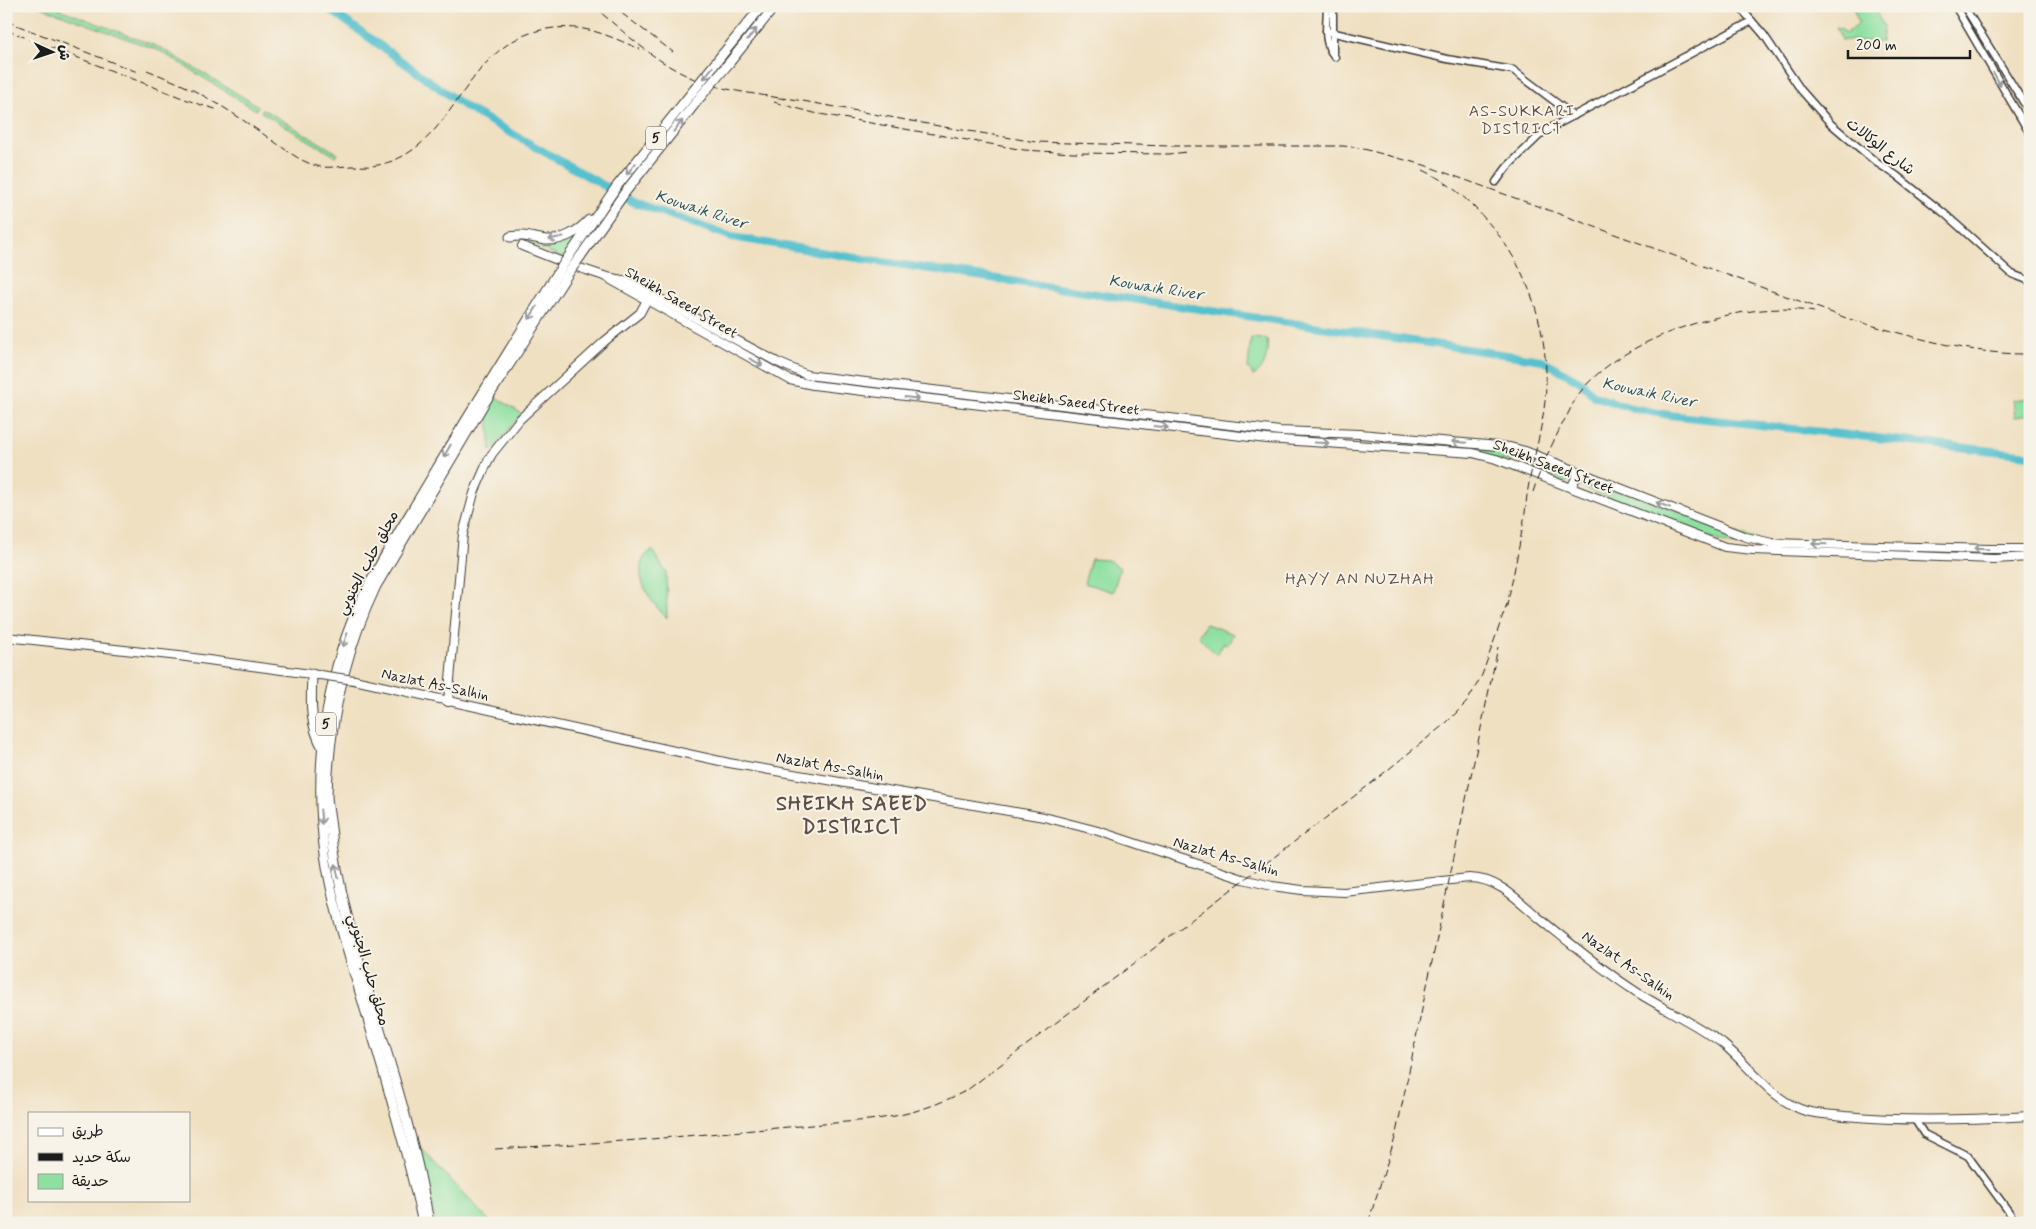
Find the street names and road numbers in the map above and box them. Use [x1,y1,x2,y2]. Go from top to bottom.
street label: شارع الوكالات [1842,114,1918,180]
road number: 5 [646,126,666,150]
street label: Sheikh Saeed Street [621,263,741,344]
street label: Sheikh Saeed Street [1012,385,1141,421]
street label: Sheikh Saeed Street [1490,435,1616,499]
street label: محلق حلب الجنوبي [332,507,406,620]
street label: Nazlat As-Salhin [380,664,490,706]
road number: 5 [316,712,336,736]
street label: Nazlat As-Salhin [775,748,885,786]
street label: Nazlat As-Salhin [1171,832,1281,882]
street label: محلق حلب الجنوبي [341,912,394,1029]
street label: Nazlat As-Salhin [1578,927,1678,1005]

